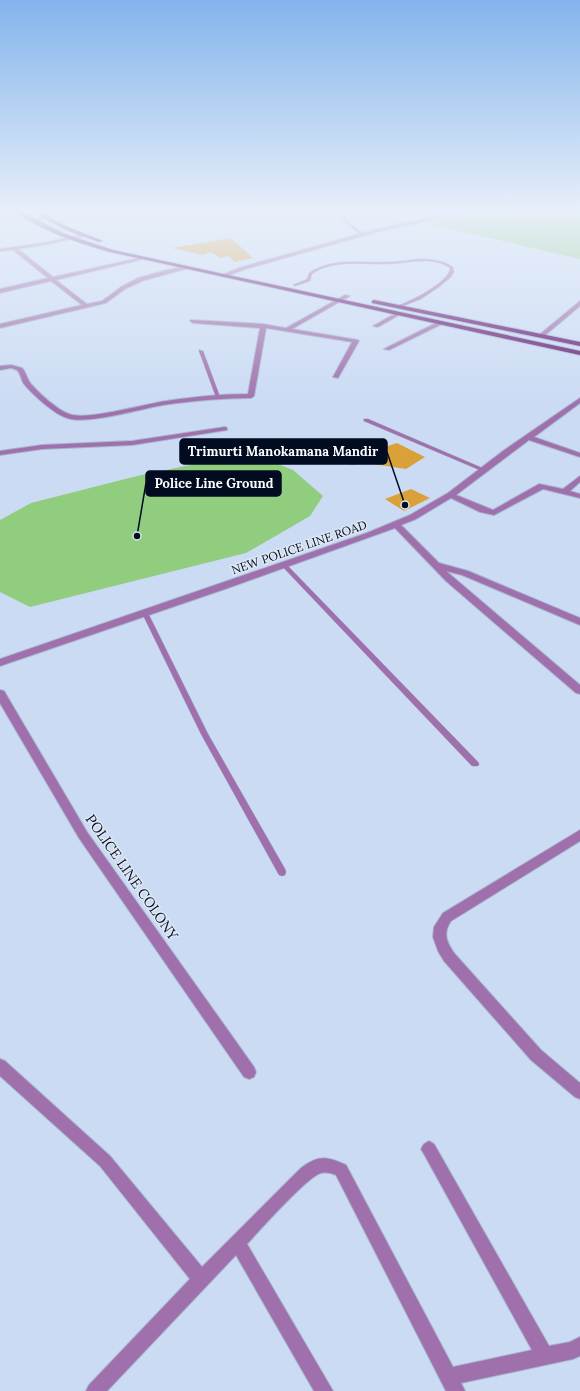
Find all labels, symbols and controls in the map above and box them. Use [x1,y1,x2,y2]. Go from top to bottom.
callout: Trimurti Manokamana Mandir [180,439,387,464]
text: Trimurti Manokamana Mandir [188,443,379,460]
callout: Police Line Ground [146,471,281,496]
text: Police Line Ground [155,475,274,492]
street label: NEW POLICE LINE ROAD [229,517,369,577]
street label: POLICE LINE COLONY [82,811,183,944]

